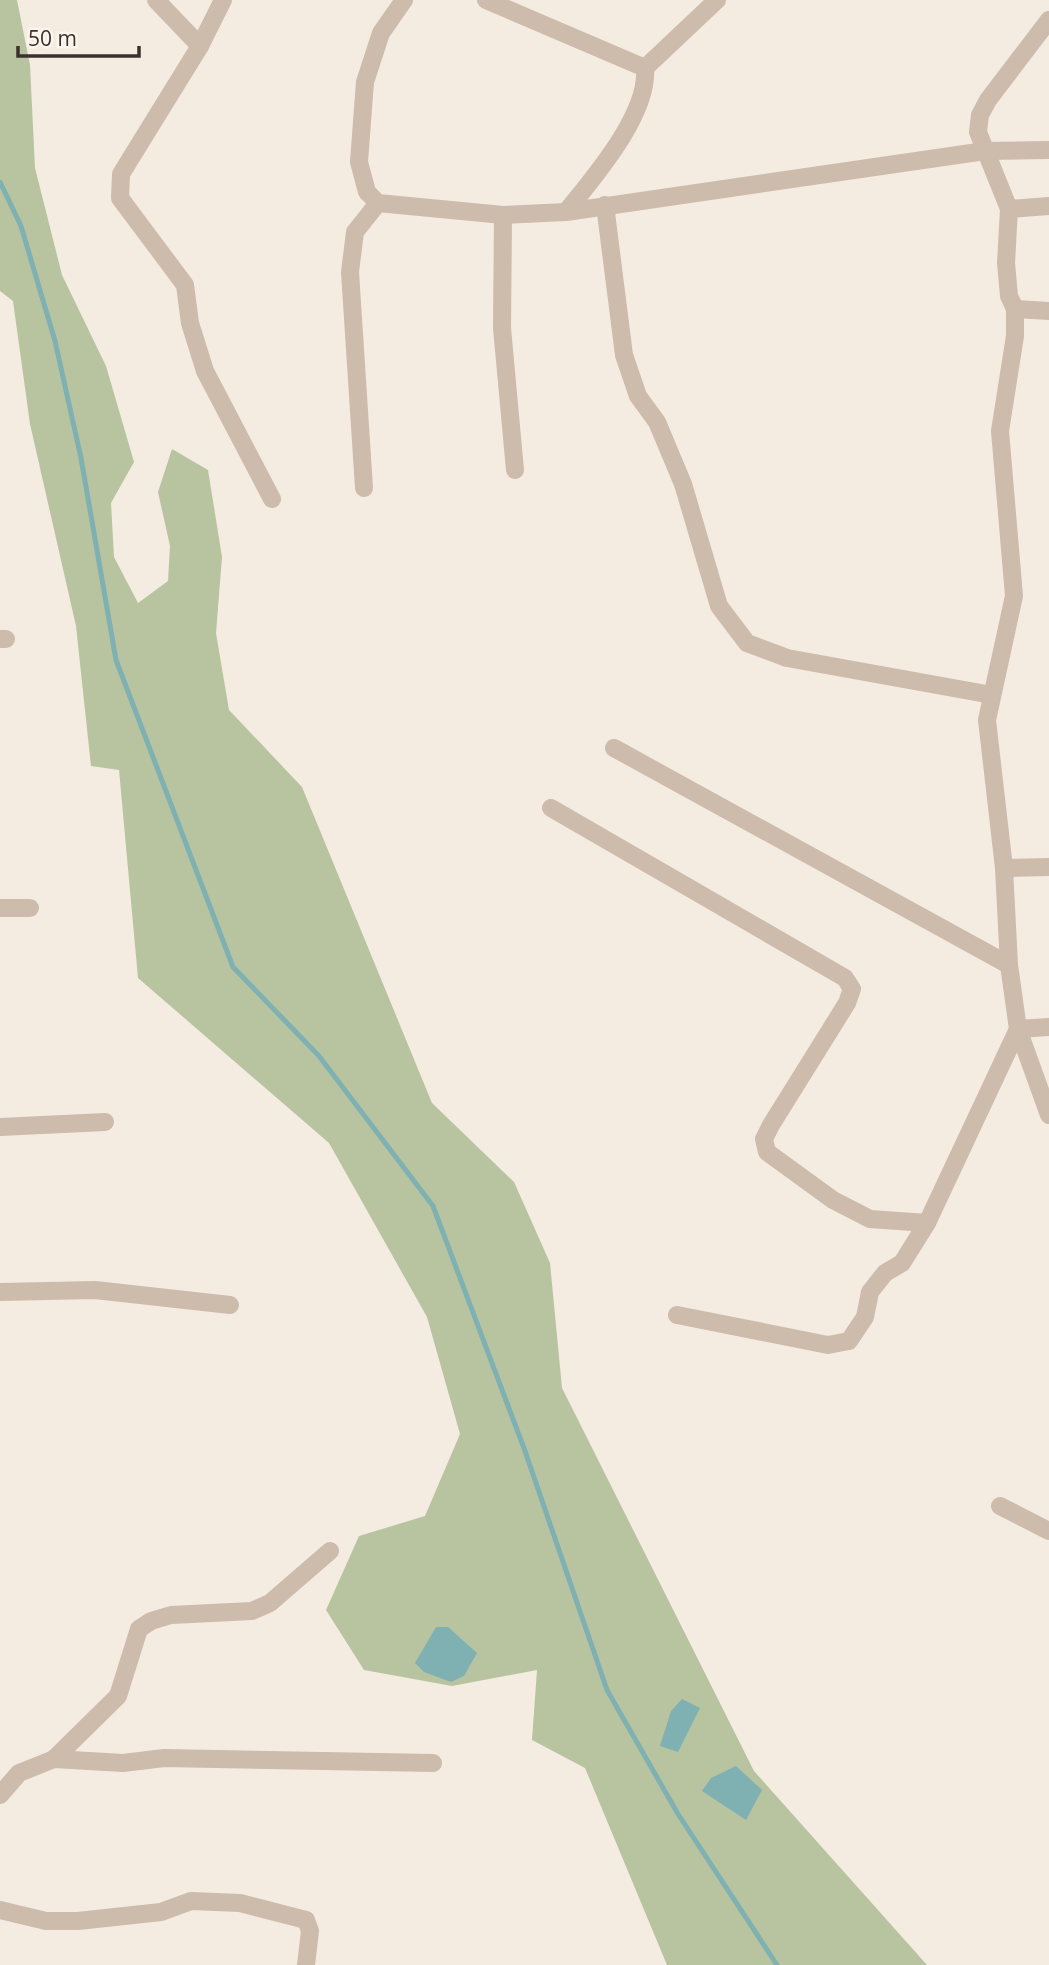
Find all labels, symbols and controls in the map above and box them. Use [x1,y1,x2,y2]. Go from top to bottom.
scale bar [18,14,138,58]
text: 50 m [28,24,77,52]

